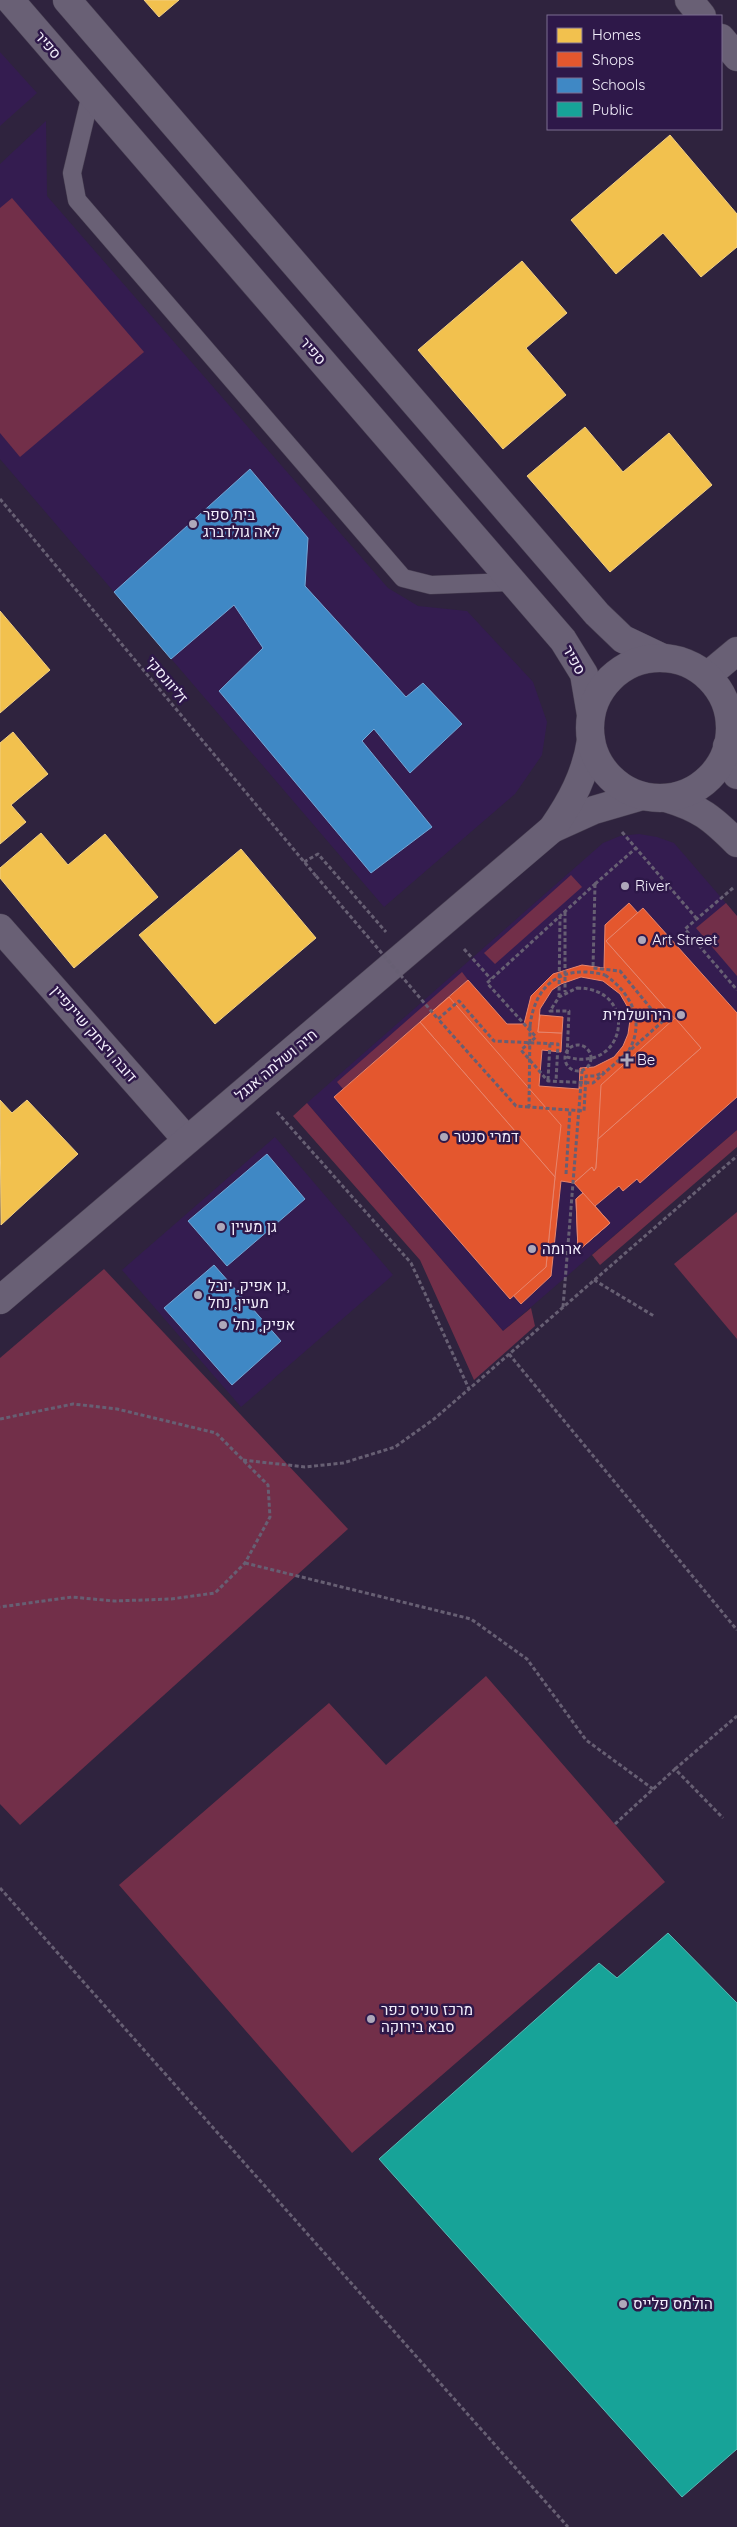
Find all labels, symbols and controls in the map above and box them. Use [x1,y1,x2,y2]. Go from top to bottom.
legend [547,15,722,130]
text: Homes [592,25,641,44]
street label: ספיר [31,27,66,63]
text: Shops [592,50,634,69]
text: Schools [592,75,645,94]
text: Public [592,100,633,119]
street label: ספיר [296,333,331,369]
place label: בית ספר לאה גולדברג [203,505,280,541]
marker: בית ספר לאה גולדברג [187,518,199,530]
street label: ספיר [559,642,590,678]
street label: זליוונסקי [142,652,192,707]
place label: River [635,876,671,895]
marker: River [619,880,631,892]
place label: Art Street [652,930,718,949]
marker: Art Street [636,934,648,946]
street label: דובה ויצחק שיינפיין [47,981,142,1086]
place label: הירושלמית [603,1005,671,1024]
marker: הירושלמית [675,1009,687,1021]
street label: חיה ושלמה אנגל [231,1025,321,1105]
place label: Be [637,1050,655,1069]
marker: Be [621,1054,633,1066]
place label: דמרי סנטר [454,1127,519,1146]
marker: דמרי סנטר [438,1131,450,1143]
place label: גן מעיין [231,1217,277,1236]
marker: גן מעיין [215,1221,227,1233]
place label: ארומה [542,1239,582,1258]
marker: ארומה [526,1243,538,1255]
place label: גן אפיק, יובל, מעיין, נחל [208,1276,290,1312]
marker: גן אפיק, יובל, מעיין, נחל [192,1289,204,1301]
place label: אפיק, נחל [233,1315,295,1334]
marker: אפיק, נחל [217,1319,229,1331]
place label: מרכז טניס כפר סבא בירוקה [381,2000,473,2036]
marker: מרכז טניס כפר סבא בירוקה [365,2013,377,2025]
place label: הולמס פלייס [633,2294,713,2313]
marker: הולמס פלייס [617,2298,629,2310]

